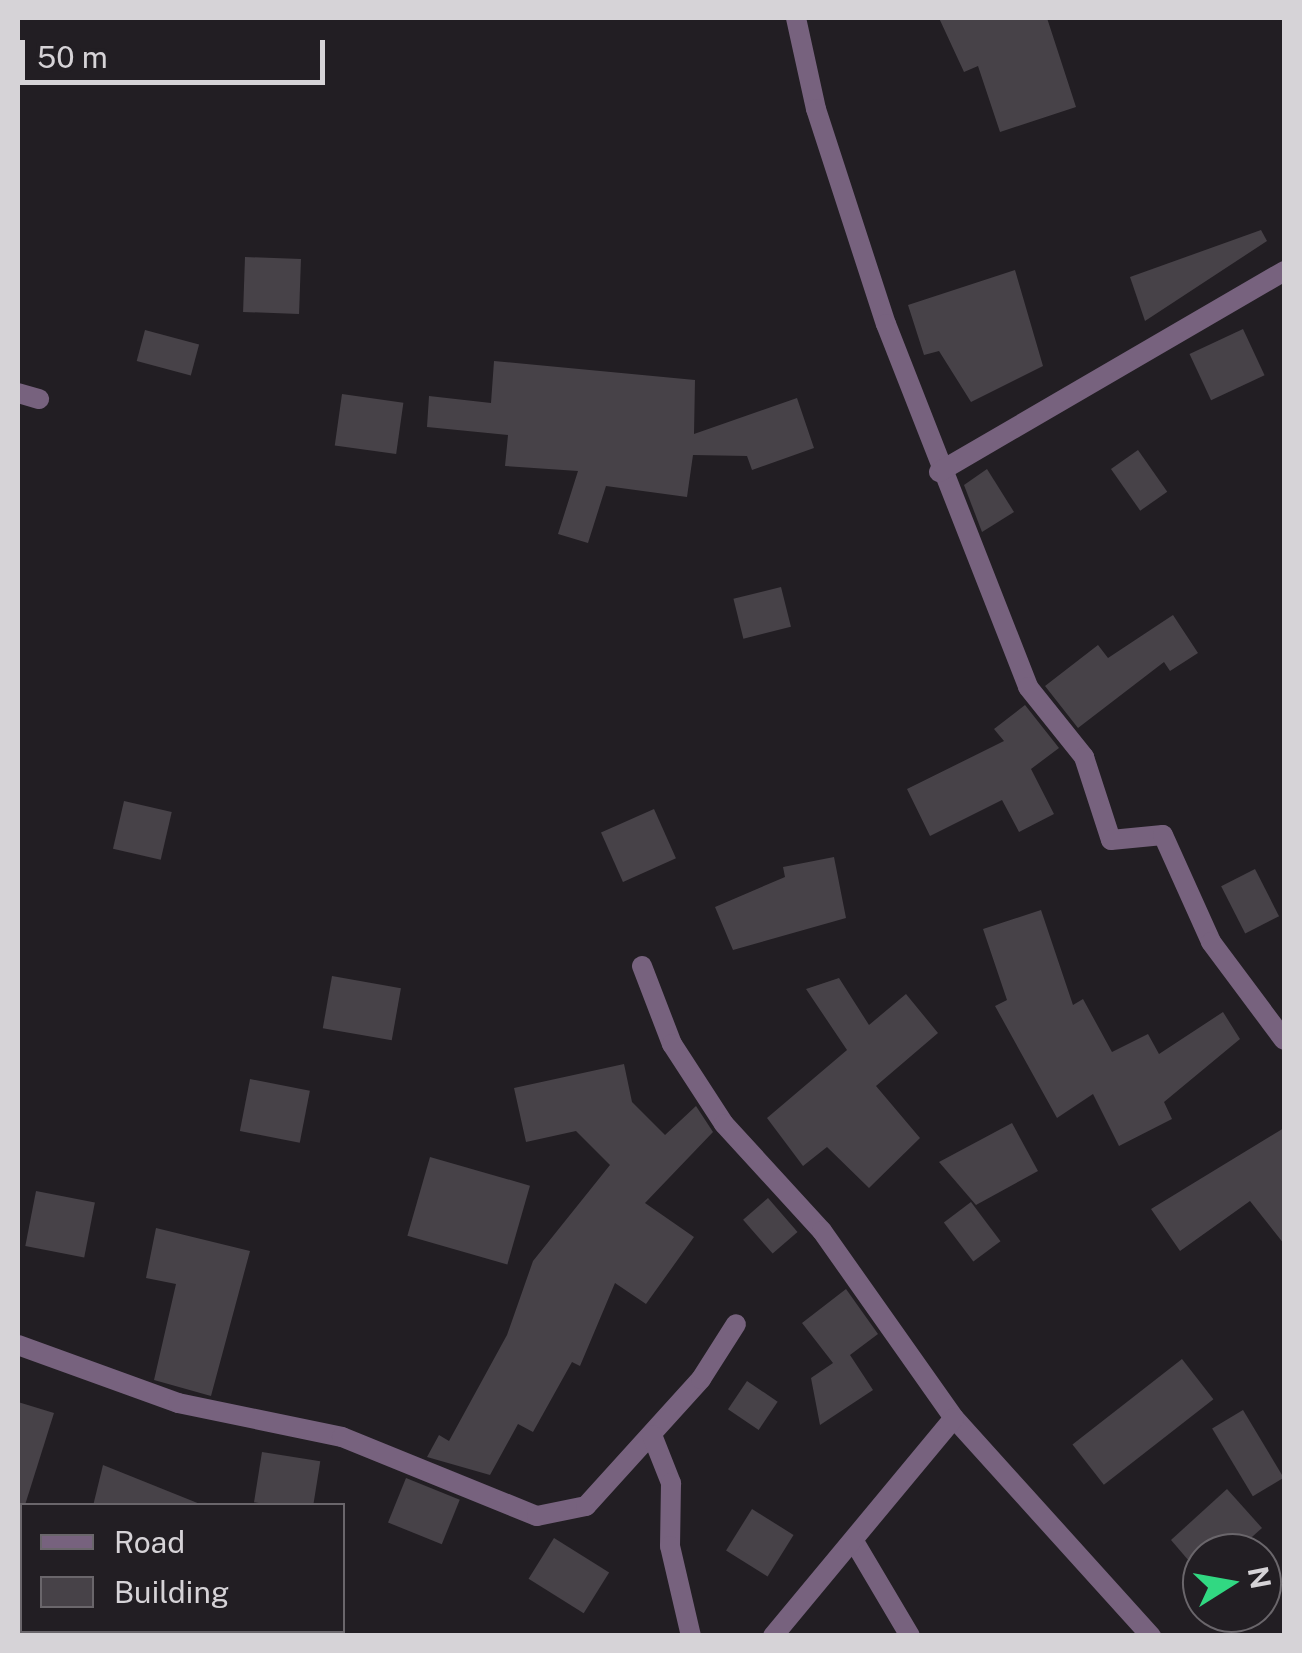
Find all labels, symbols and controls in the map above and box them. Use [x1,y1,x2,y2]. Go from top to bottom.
scale bar [25,20,330,82]
text: 50 m [37,39,108,75]
legend [20,1503,345,1633]
text: Road [114,1524,185,1560]
north arrow [1182,1533,1282,1633]
text: N [1242,1564,1278,1591]
text: Building [114,1574,229,1610]

